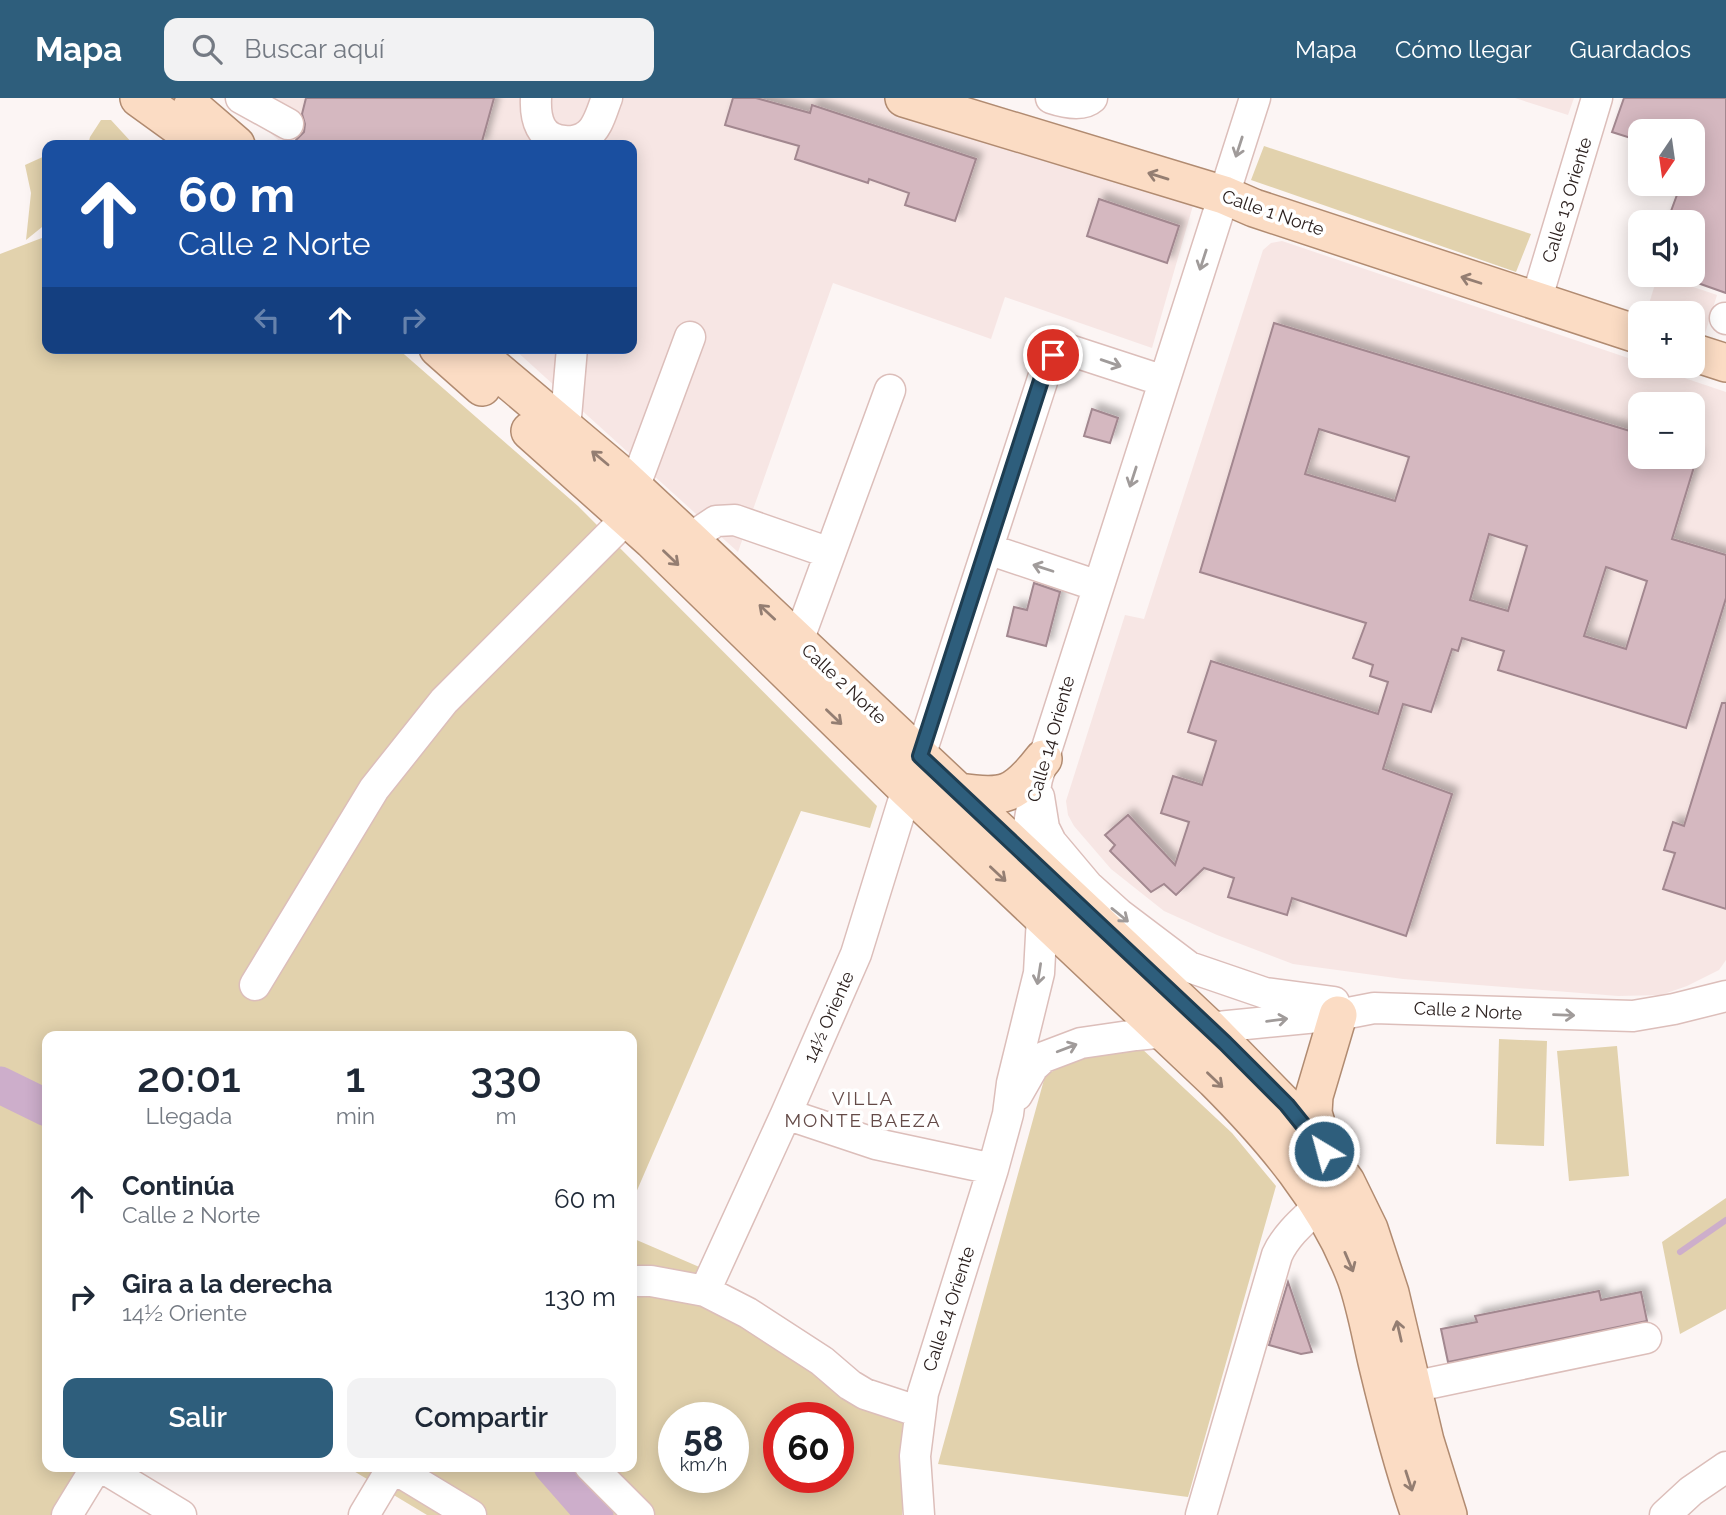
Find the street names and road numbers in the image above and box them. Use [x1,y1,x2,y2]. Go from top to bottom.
street label: Calle 13 Oriente [1537,134,1596,265]
street label: Calle 1 Norte [1219,185,1327,240]
street label: Calle 2 Norte [798,639,891,729]
street label: Calle 14 Oriente [1022,673,1079,804]
street label: 14½ Oriente [799,967,858,1066]
street label: Calle 2 Norte [1413,997,1523,1024]
street label: Calle 14 Oriente [918,1243,979,1374]

